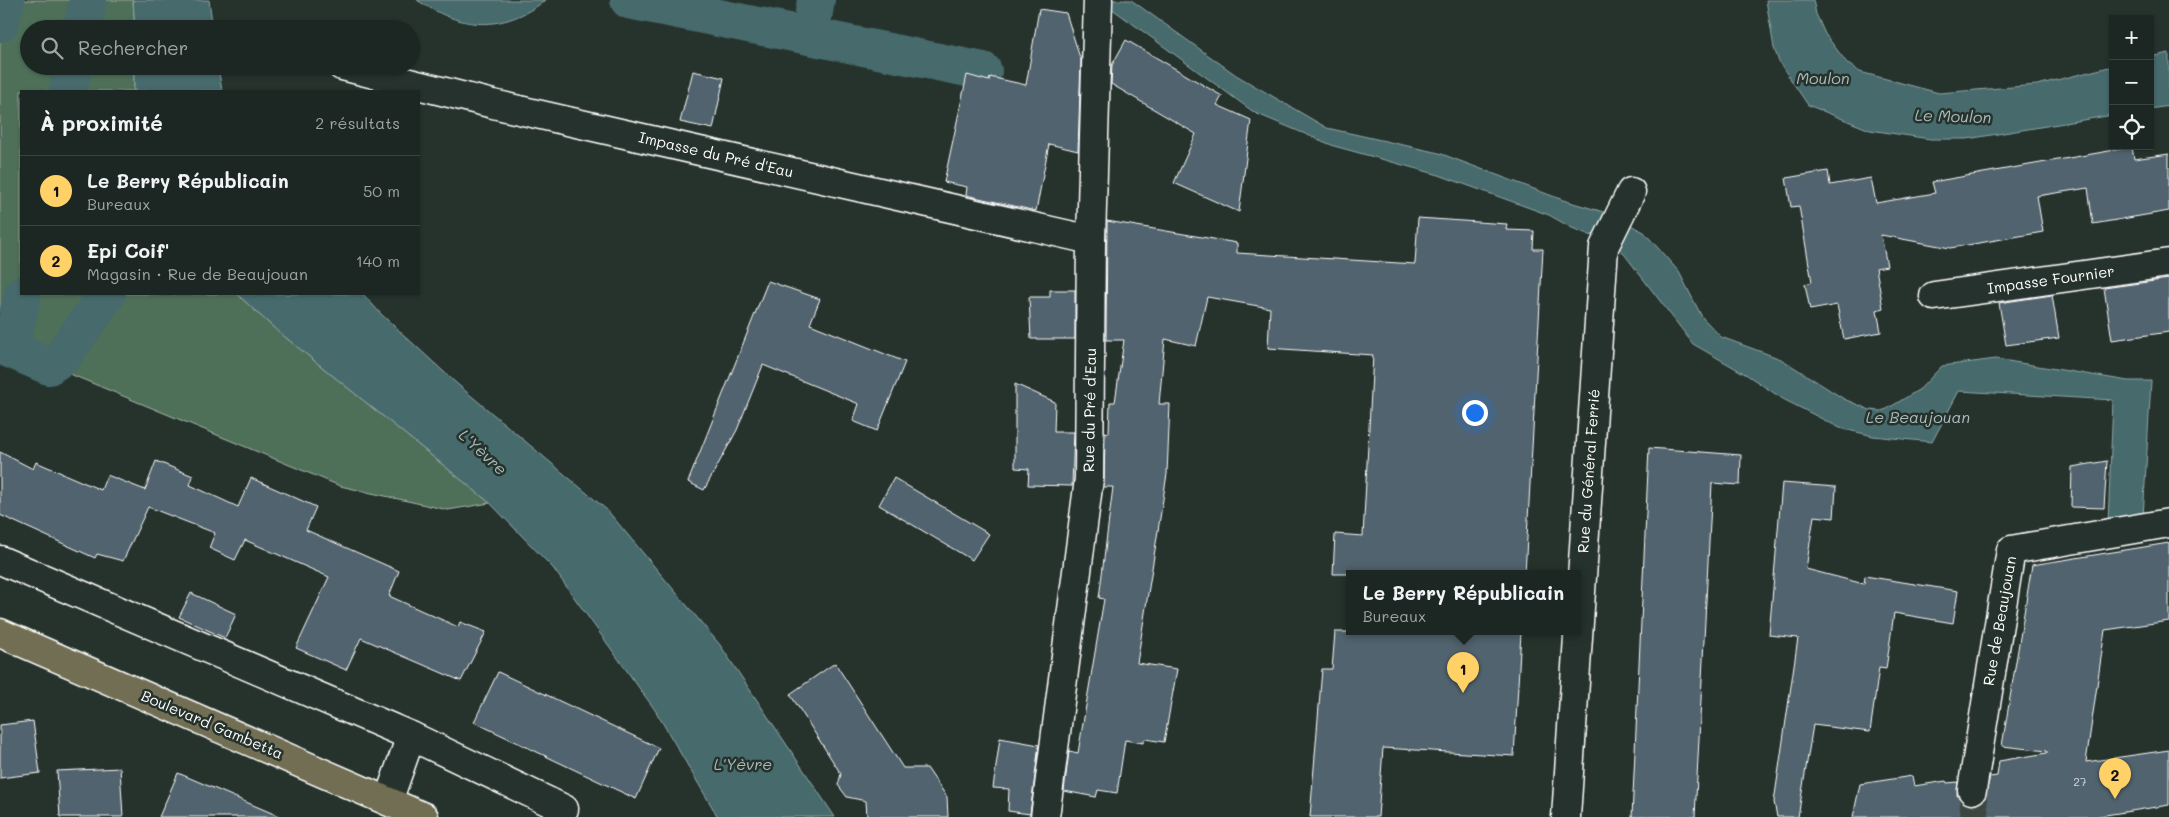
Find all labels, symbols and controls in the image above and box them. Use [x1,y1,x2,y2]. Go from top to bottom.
map controls [2109,15,2154,150]
button: + [2109,15,2154,60]
search box [20,20,420,75]
icon: search [38,34,66,62]
text: Rechercher [78,35,188,60]
button: − [2109,60,2154,105]
water label: Moulon [1796,67,1850,88]
water label: Le Moulon [1914,104,1992,127]
button: locate [2109,105,2154,150]
text: À proximité [40,109,163,136]
text: 2 résultats [315,112,400,133]
street label: Impasse du Pré d'Eau [637,127,795,182]
text: Le Berry Républicain [87,168,289,193]
text: 1 [52,180,60,201]
text: 50 m [363,180,400,201]
text: Bureaux [87,193,151,214]
text: Epi Coif' [87,238,170,263]
text: 2 [52,250,60,271]
text: 140 m [356,250,400,271]
street label: Impasse Fournier [1986,260,2116,298]
text: Magasin · Rue de Beaujouan [87,263,308,284]
street label: Rue du Pré d'Eau [1078,348,1100,472]
street label: Rue du Général Ferrié [1572,388,1604,554]
your location [1462,400,1488,426]
water label: Le Beaujouan [1866,406,1970,427]
water label: L'Yèvre [455,424,512,479]
street label: Rue de Beaujouan [1978,554,2020,687]
popup [1346,570,1581,635]
text: Le Berry Républicain [1363,580,1564,605]
text: Bureaux [1363,605,1426,626]
pin: 1 [1447,652,1479,693]
street label: Boulevard Gambetta [138,685,286,763]
water label: L'Yèvre [714,753,772,774]
pin: 2 [2099,758,2131,799]
house number: 27 [2073,773,2087,789]

